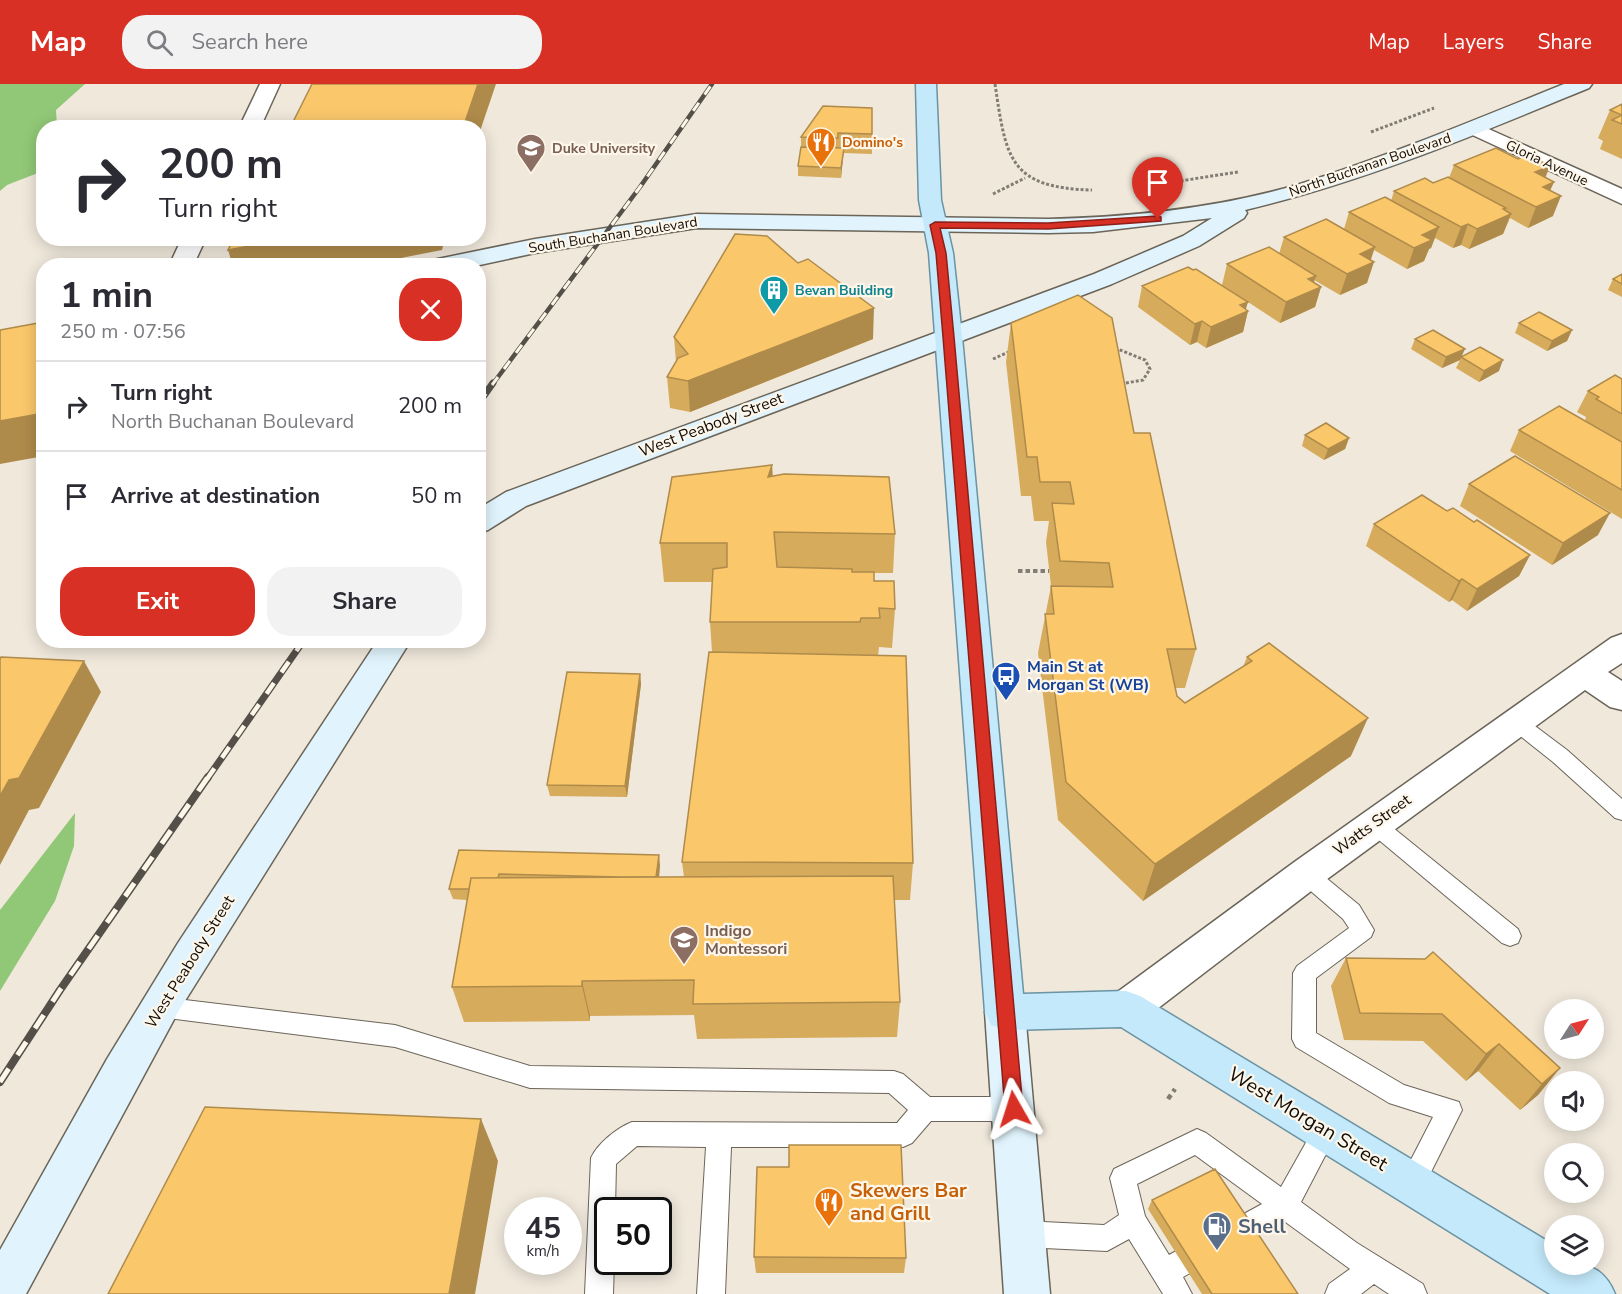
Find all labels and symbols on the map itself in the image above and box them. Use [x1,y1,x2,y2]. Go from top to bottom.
restaurant icon: Domino's [805,126,837,168]
street label: North Buchanan Boulevard [1286,128,1454,202]
school or university icon: Duke University [515,132,547,174]
place label: Domino's [842,133,903,152]
street label: Gloria Avenue [1503,136,1591,190]
place label: Duke University [552,139,656,158]
pin [1132,157,1183,219]
street label: South Buchanan Boulevard [527,212,699,258]
building icon: Bevan Building [758,274,790,316]
place label: Bevan Building [795,281,893,300]
street label: West Peabody Street [636,387,787,463]
place label: Main St at Morgan St (WB) [1027,656,1150,696]
bus stop icon: Main St at Morgan St (WB) [990,660,1022,702]
street label: Watts Street [1328,789,1416,861]
street label: West Peabody Street [140,891,240,1033]
place label: Indigo Montessori [705,920,787,960]
school or university icon: Indigo Montessori [668,924,700,966]
north arrow [1544,999,1604,1059]
street label: West Morgan Street [1223,1061,1394,1178]
position arrow [982,1077,1046,1141]
place label: Skewers Bar and Grill [850,1177,967,1227]
restaurant icon: Skewers Bar and Grill [813,1186,845,1228]
speed limit sign: 50 [594,1197,672,1275]
fuel station icon: Shell [1201,1210,1233,1252]
place label: Shell [1238,1213,1287,1240]

